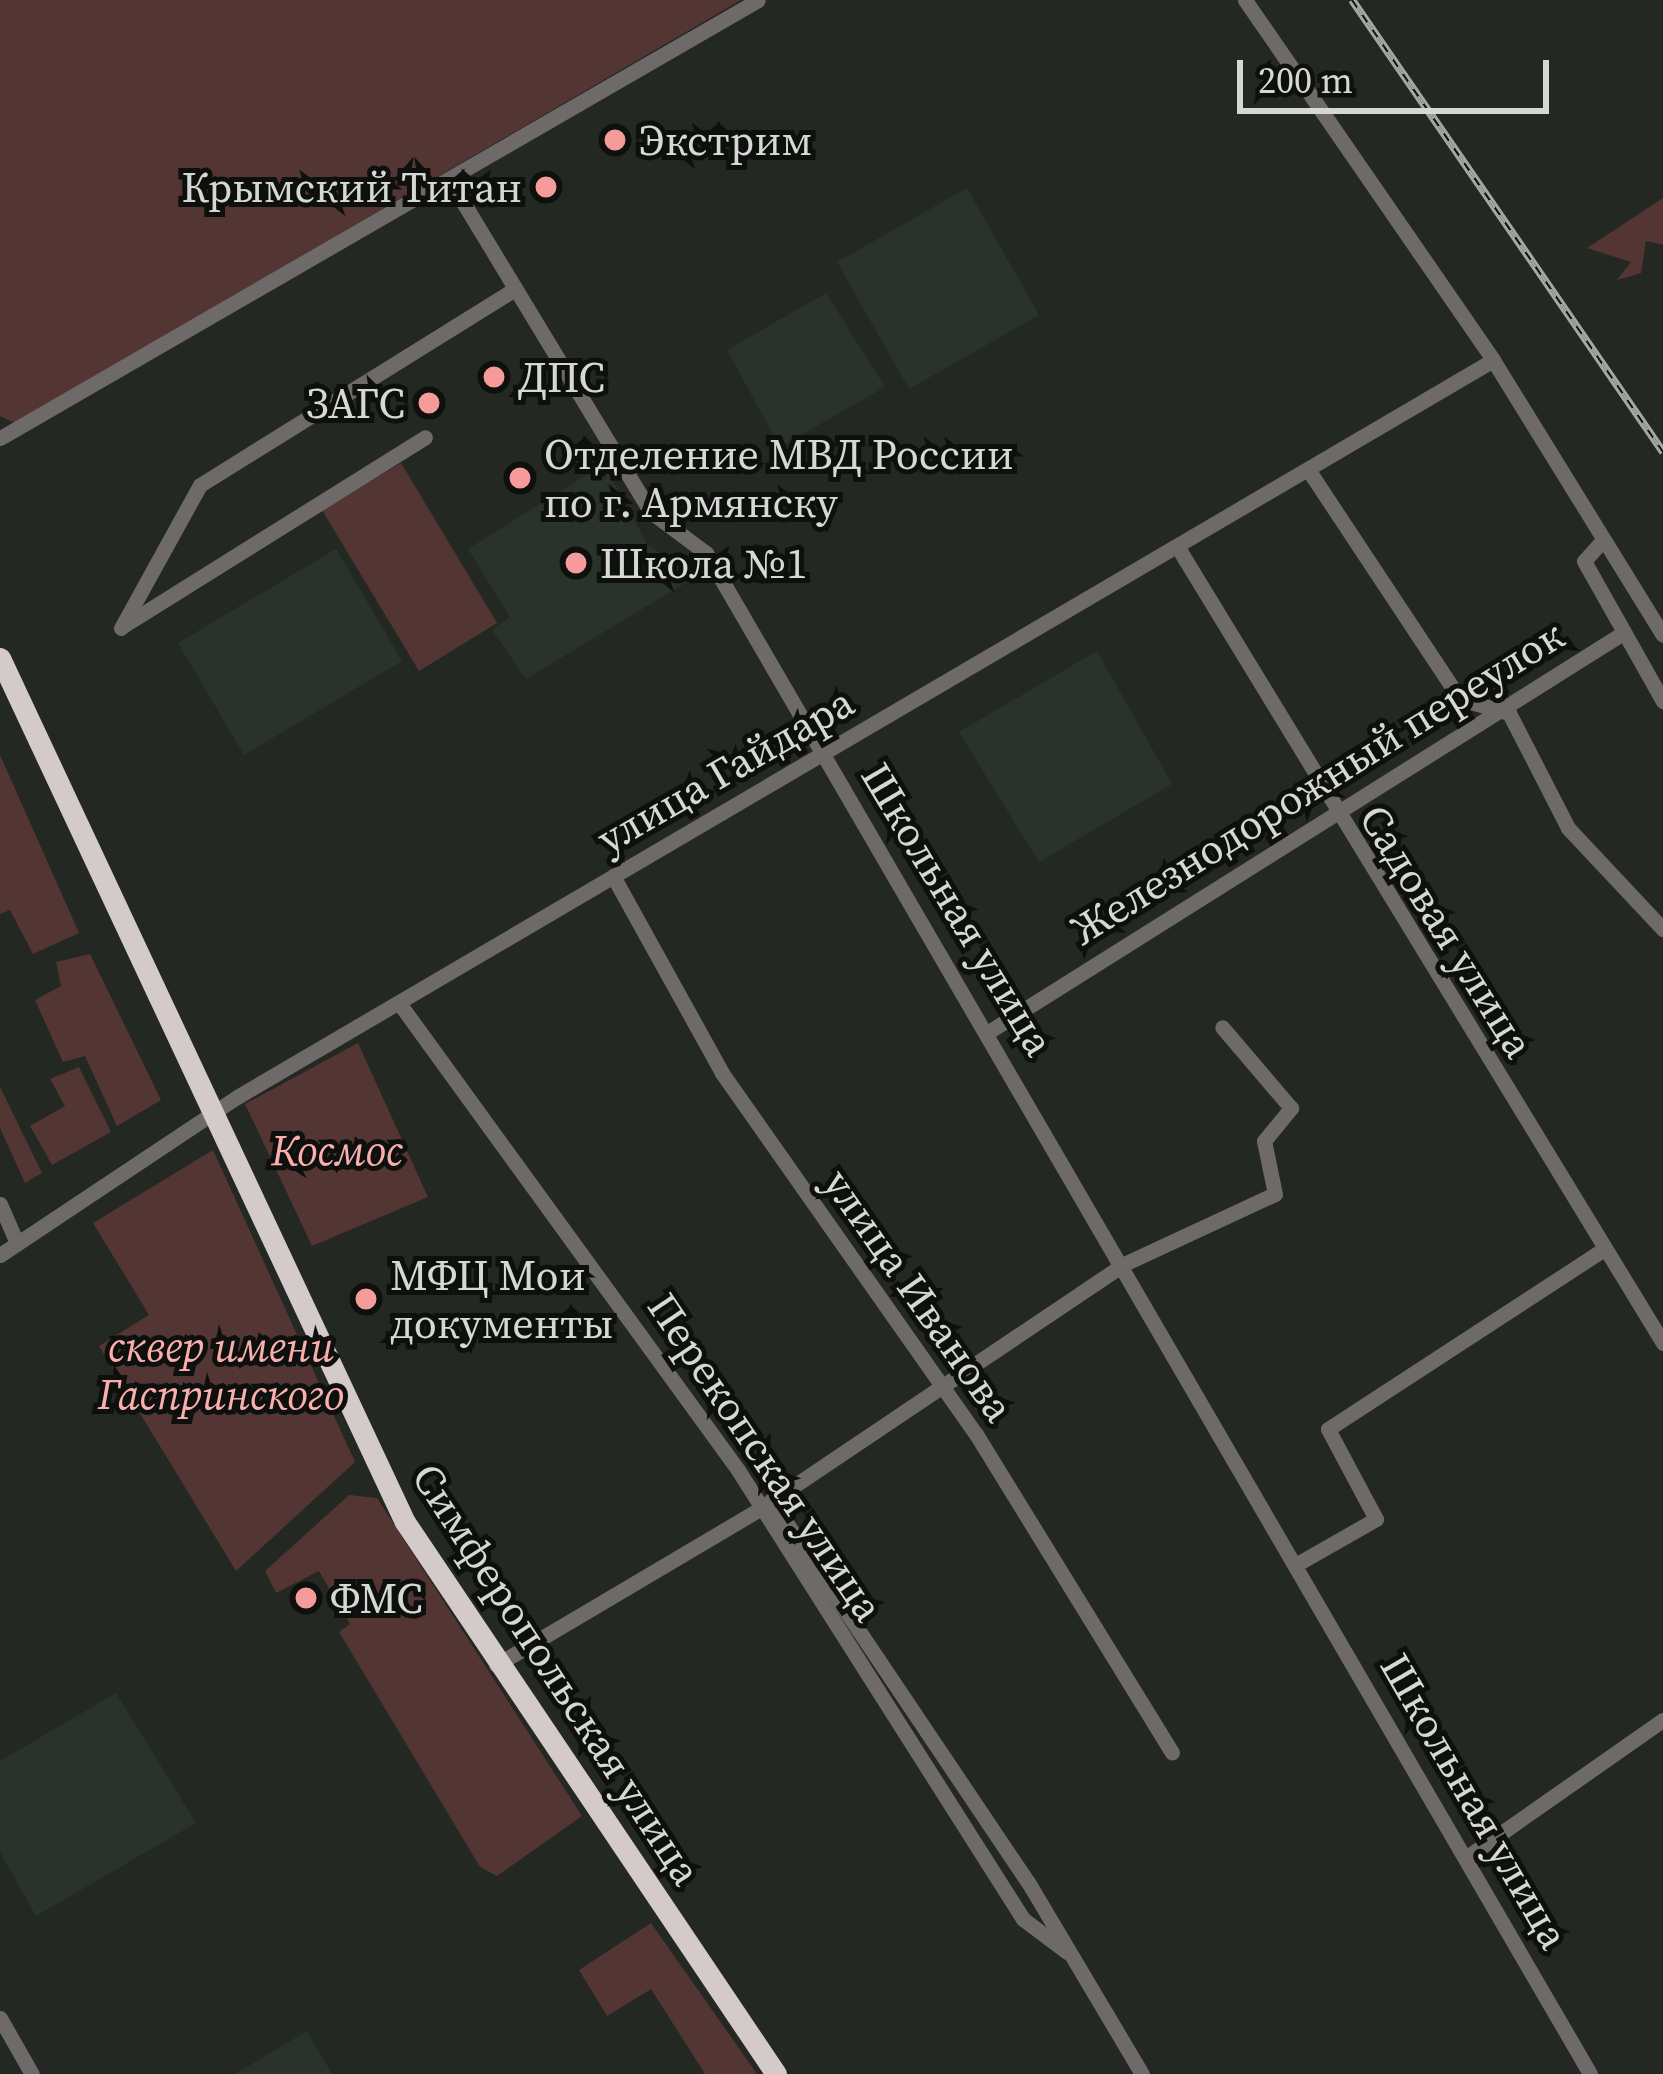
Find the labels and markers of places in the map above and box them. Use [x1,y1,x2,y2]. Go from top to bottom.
place label: Экстрим [639,115,813,165]
marker: Экстрим [602,127,628,153]
place label: Крымский Титан [181,162,522,212]
marker: Крымский Титан [533,174,559,200]
place label: ДПС [518,352,605,402]
marker: ДПС [481,364,507,390]
place label: ЗАГС [306,378,405,428]
marker: ЗАГС [416,390,442,416]
place label: Отделение МВД России по г. Армянску [544,429,1014,528]
marker: Отделение МВД России по г. Армянску [507,465,533,491]
place label: Школа №1 [600,538,807,588]
marker: Школа №1 [563,550,589,576]
place label: МФЦ Мои документы [390,1250,614,1348]
marker: МФЦ Мои документы [353,1286,379,1312]
place label: ФМС [330,1573,423,1623]
marker: ФМС [293,1585,319,1611]

